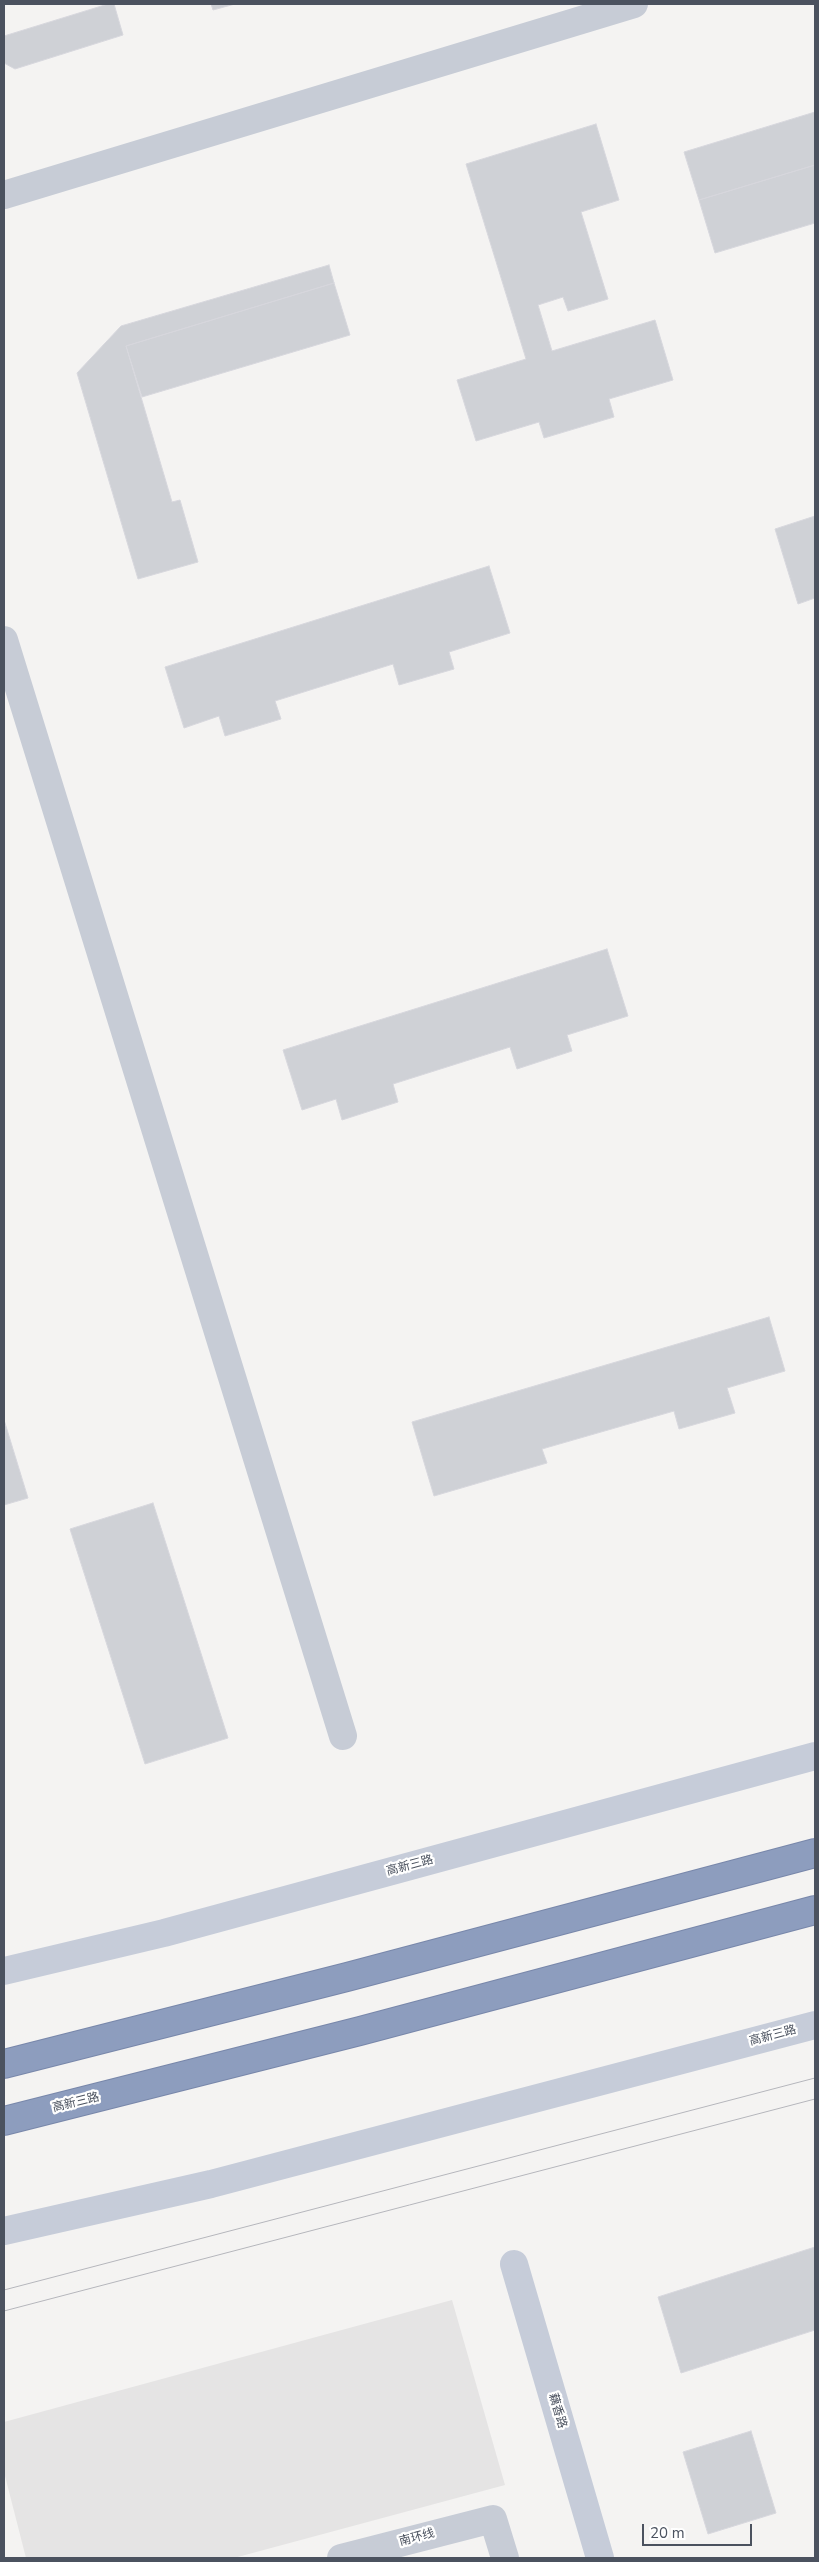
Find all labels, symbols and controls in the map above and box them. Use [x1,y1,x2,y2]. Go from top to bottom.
street label: 高新三路 [385,1853,435,1879]
street label: 高新三路 [748,2023,798,2049]
street label: 高新三路 [51,2090,101,2116]
street label: 藕香路 [545,2392,569,2430]
scale bar [644,2514,754,2546]
text: 20 m [650,2523,685,2543]
street label: 南环线 [398,2526,436,2550]

